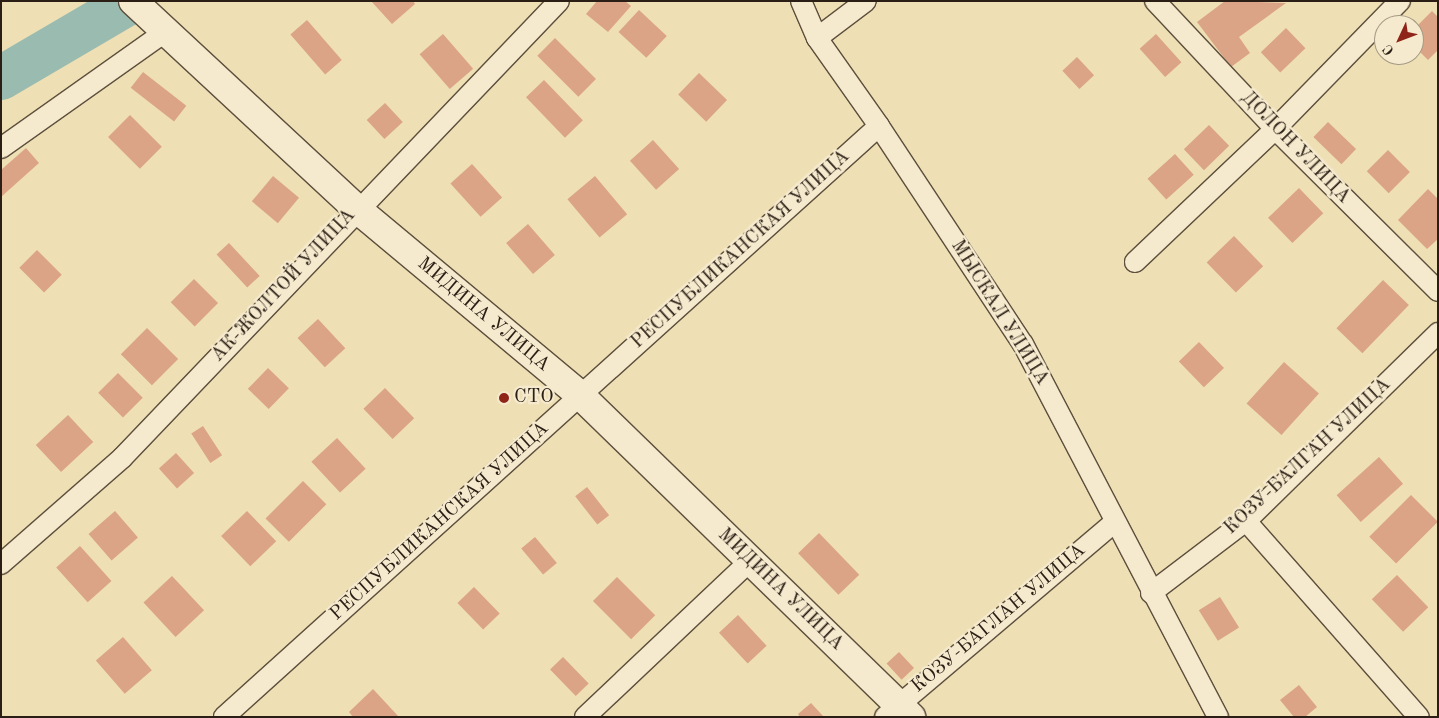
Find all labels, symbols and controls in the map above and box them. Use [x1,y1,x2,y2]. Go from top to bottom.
north arrow [1374,15,1424,65]
text: С [1380,41,1397,58]
street label: ДОЛОН УЛИЦА [1236,87,1354,209]
street label: РЕСПУБЛИКАНСКАЯ УЛИЦА [627,146,855,354]
street label: АК-ЖОЛТОЙ УЛИЦА [207,205,361,367]
street label: МЫСКАЛ УЛИЦА [945,236,1053,390]
street label: МИДИНА УЛИЦА [412,253,554,377]
street label: КОЗУ-БАЛГАН УЛИЦА [1220,374,1396,540]
place label: СТО [514,387,554,409]
marker: СТО [498,392,510,404]
street label: РЕСПУБЛИКАНСКАЯ УЛИЦА [326,418,554,626]
street label: МИДИНА УЛИЦА [712,524,848,656]
street label: КОЗУ-БАГЛАН УЛИЦА [907,540,1091,698]

